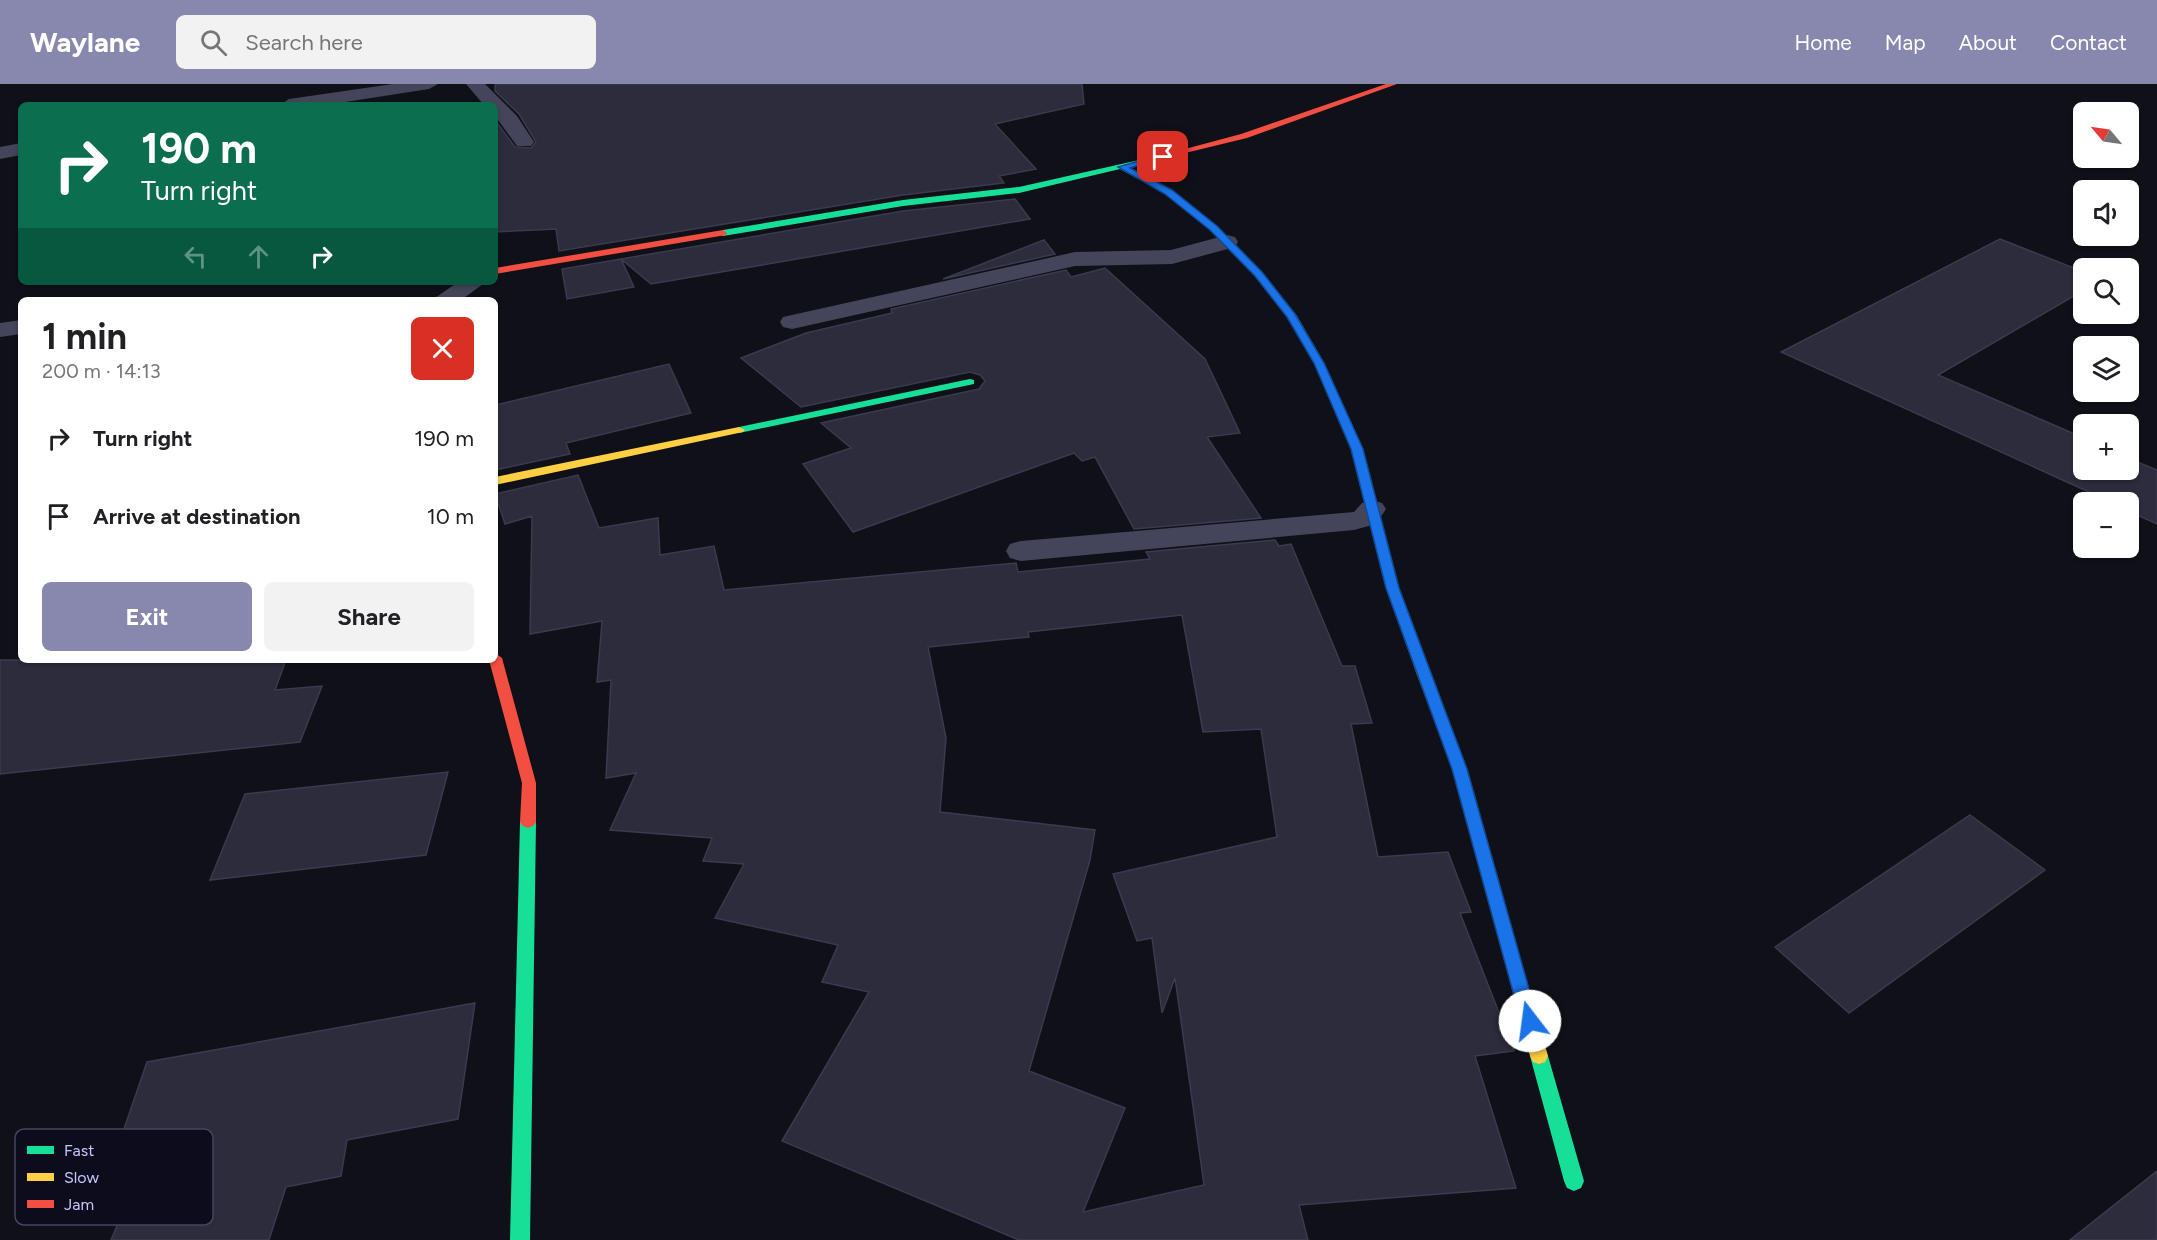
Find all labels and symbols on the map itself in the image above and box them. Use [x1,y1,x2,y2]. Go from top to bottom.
north arrow [2073,102,2139,168]
pin [1137,131,1188,182]
position arrow [1498,989,1562,1053]
legend [15,1129,213,1225]
text: Fast [64,1141,94,1160]
text: Slow [64,1168,99,1187]
text: Jam [64,1195,94,1214]

